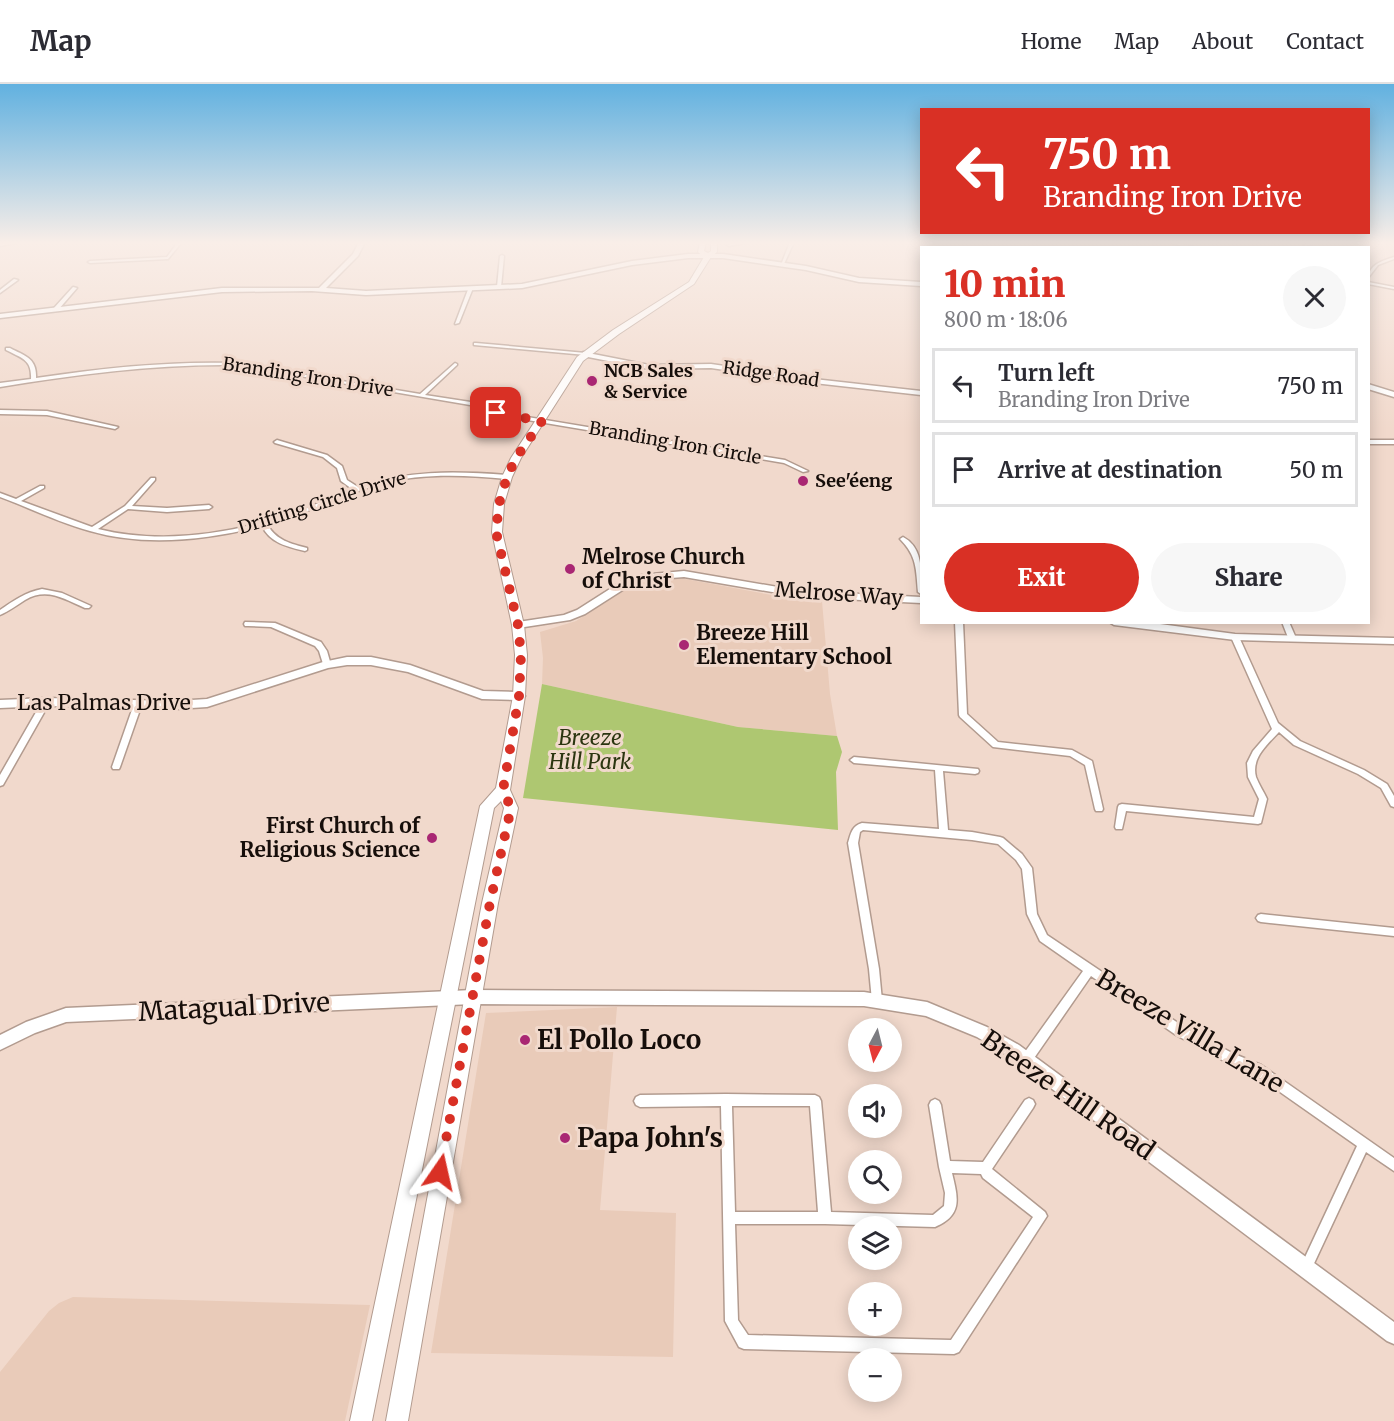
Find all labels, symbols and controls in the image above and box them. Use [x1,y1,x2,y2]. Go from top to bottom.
text: Map [30,23,92,59]
text: Home [1021,28,1081,55]
text: Map [1114,28,1159,55]
text: About [1192,28,1253,55]
text: Contact [1286,28,1364,55]
text: 750 m [1043,128,1171,180]
icon: left [944,132,1022,210]
text: Branding Iron Drive [1043,180,1302,214]
text: 10 min [944,262,1065,307]
button: close [1283,266,1346,329]
text: 800 m · 18:06 [944,307,1067,332]
street label: Branding Iron Drive [221,352,395,401]
street label: Ridge Road [721,355,821,392]
place label: NCB Sales & Service [604,359,693,403]
text: Turn left [998,359,1095,387]
icon: left [947,369,980,402]
text: 750 m [1277,372,1343,400]
marker: NCB Sales & Service [585,374,599,388]
pin [470,387,521,438]
text: Branding Iron Drive [998,387,1190,412]
icon: arrive [479,396,512,429]
street label: Branding Iron Circle [587,416,763,469]
icon: arrive [947,453,980,486]
text: Arrive at destination [998,456,1222,484]
text: 50 m [1289,456,1343,484]
street label: Drifting Circle Drive [235,466,409,539]
place label: See'éeng [815,469,892,492]
marker: See'éeng [796,474,810,488]
place label: Melrose Church of Christ [582,543,745,594]
button: Exit [944,543,1139,612]
button: Share [1151,543,1346,612]
marker: Melrose Church of Christ [563,562,577,576]
street label: Melrose Way [774,576,905,612]
place label: Breeze Hill Elementary School [696,619,892,670]
marker: Breeze Hill Elementary School [677,638,691,652]
street label: Las Palmas Drive [17,689,191,716]
park label: Breeze Hill Park [548,724,632,775]
place label: First Church of Religious Science [239,812,422,863]
marker: First Church of Religious Science [425,831,439,845]
street label: Breeze Villa Lane [1090,962,1290,1100]
street label: Matagual Drive [137,985,331,1028]
north arrow [848,1018,902,1072]
map controls [848,1018,902,1402]
street label: Breeze Hill Road [975,1022,1162,1167]
place label: El Pollo Loco [537,1023,701,1056]
marker: El Pollo Loco [518,1033,532,1047]
button: sound [848,1084,902,1138]
place label: Papa John's [577,1121,723,1154]
marker: Papa John's [558,1131,572,1145]
position arrow [408,1140,472,1204]
button: search [848,1150,902,1204]
button: layers [848,1216,902,1270]
button: + [848,1282,902,1336]
button: − [848,1348,902,1402]

